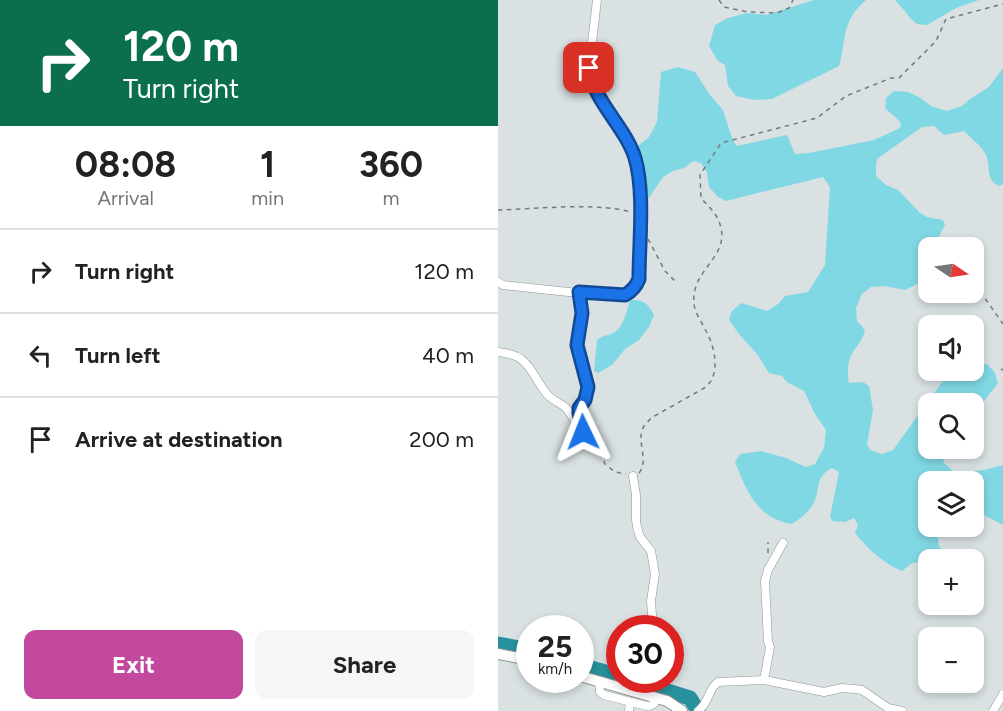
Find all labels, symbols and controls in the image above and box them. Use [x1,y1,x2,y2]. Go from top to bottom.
text: 120 m [123,21,239,72]
icon: right [24,24,102,102]
pin [563,42,614,93]
icon: arrive [572,51,605,84]
text: Turn right [123,72,239,105]
text: 08:08 [75,143,176,186]
text: 1 [260,143,275,186]
text: 360 [359,143,423,186]
text: Arrival [97,186,154,210]
text: min [251,186,284,210]
text: m [383,186,400,210]
north arrow [918,237,984,303]
map controls [918,237,984,693]
icon: right [24,255,57,288]
text: Turn right [75,258,174,285]
text: 120 m [414,258,474,285]
button: sound [918,315,984,381]
icon: left [24,339,57,372]
text: Turn left [75,342,161,369]
text: 40 m [422,342,474,369]
button: search [918,393,984,459]
position arrow [551,400,615,464]
icon: arrive [24,423,57,456]
text: Arrive at destination [75,426,283,453]
text: 200 m [409,426,474,453]
button: layers [918,471,984,537]
button: + [918,549,984,615]
speed limit sign: 30 [606,615,684,693]
button: − [918,627,984,693]
text: 25 [538,628,572,665]
button: Exit [24,630,243,699]
button: Share [255,630,474,699]
text: km/h [538,660,572,678]

